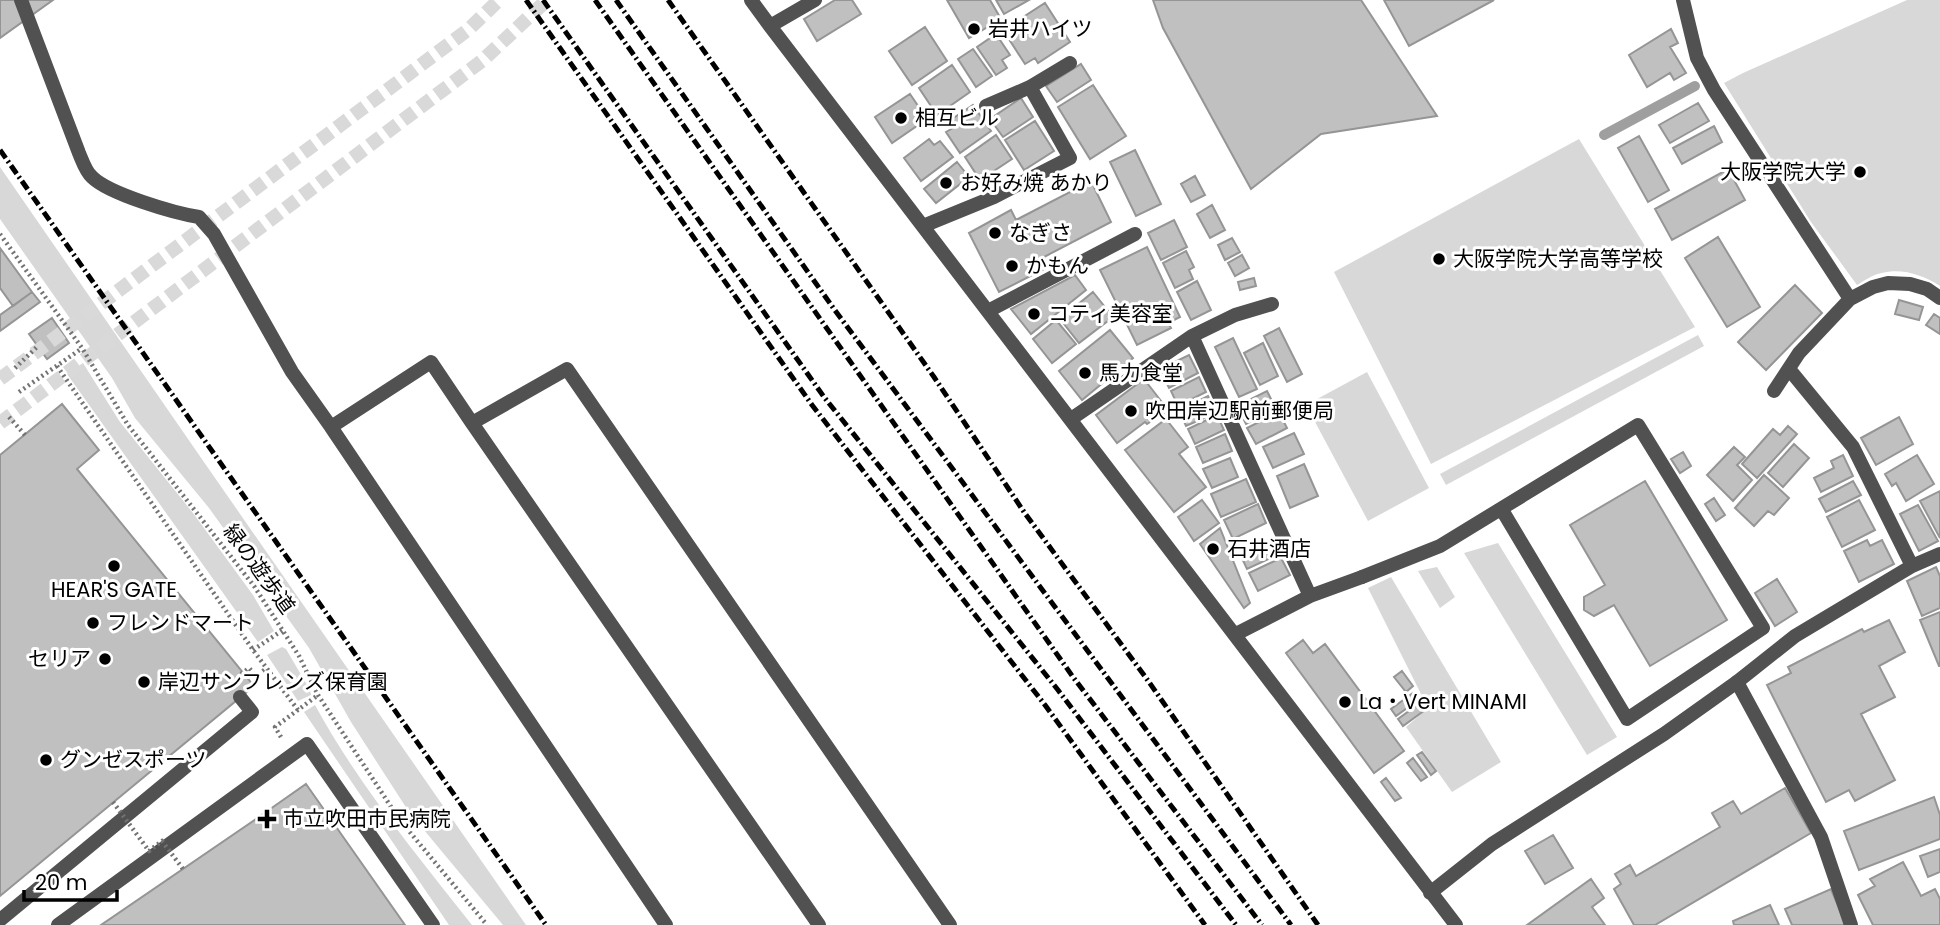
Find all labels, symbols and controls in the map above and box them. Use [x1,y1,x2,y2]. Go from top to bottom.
place label: 岩井ハイツ [988,14,1093,43]
marker: 岩井ハイツ [966,21,982,37]
place label: 相互ビル [915,103,999,132]
marker: 相互ビル [893,110,909,126]
place label: 大阪学院大学 [1720,157,1846,186]
marker: 大阪学院大学 [1852,164,1868,180]
place label: お好み焼 あかり [960,168,1113,197]
marker: お好み焼 あかり [938,175,954,191]
place label: なぎさ [1009,218,1072,247]
marker: なぎさ [987,225,1003,241]
place label: 大阪学院大学高等学校 [1453,244,1663,273]
place label: かもん [1026,251,1089,280]
marker: 大阪学院大学高等学校 [1431,251,1447,267]
marker: かもん [1004,258,1020,274]
place label: コティ美容室 [1048,299,1173,328]
marker: コティ美容室 [1026,306,1042,322]
place label: 馬力食堂 [1099,358,1183,387]
marker: 馬力食堂 [1077,365,1093,381]
place label: 吹田岸辺駅前郵便局 [1145,396,1334,425]
marker: 吹田岸辺駅前郵便局 [1123,403,1139,419]
street label: 緑の遊歩道 [217,518,302,620]
place label: 石井酒店 [1227,534,1311,563]
marker: 石井酒店 [1205,541,1221,557]
marker: HEAR'S GATE [106,558,122,574]
place label: HEAR'S GATE [51,575,177,604]
place label: フレンドマート [107,608,254,637]
marker: フレンドマート [85,615,101,631]
place label: セリア [28,644,91,673]
marker: セリア [97,651,113,667]
place label: 岸辺サンフレンズ保育園 [158,667,388,696]
marker: 岸辺サンフレンズ保育園 [136,674,152,690]
place label: La・Vert MINAMI [1359,687,1527,716]
marker: La・Vert MINAMI [1337,694,1353,710]
place label: グンゼスポーツ [60,745,207,774]
marker: グンゼスポーツ [38,752,54,768]
place label: 市立吹田市民病院 [283,804,451,833]
marker: 市立吹田市民病院 [257,809,277,829]
scale bar [24,858,117,902]
text: 20 m [35,868,88,897]

